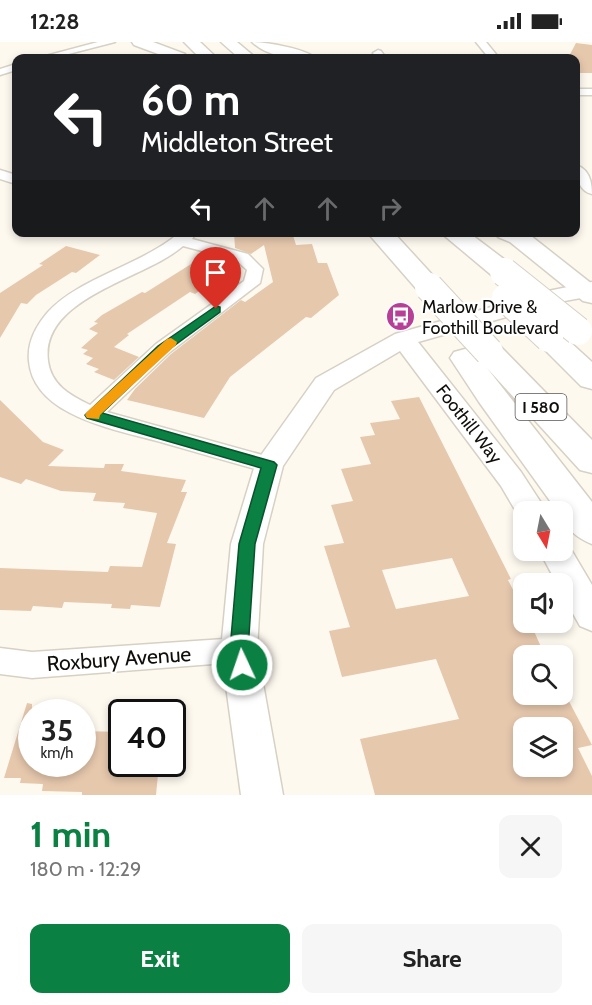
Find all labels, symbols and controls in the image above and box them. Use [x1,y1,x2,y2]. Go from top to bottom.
text: 12:28 [30,8,80,35]
text: 60 m [141,74,240,126]
icon: left [42,78,120,156]
text: Middleton Street [141,126,333,159]
icon: left [185,192,218,225]
icon: ahead [248,192,281,225]
icon: ahead [311,192,344,225]
icon: right [374,192,407,225]
pin [190,247,241,309]
icon: arrive [199,256,232,289]
place label: Marlow Drive & Foothill Boulevard [422,296,559,339]
bus stop icon: Marlow Drive & Foothill Boulevard [385,301,417,333]
street label: Foothill Way [431,380,507,468]
road number: I 580 [516,394,566,420]
north arrow [513,501,573,561]
map controls [513,501,573,777]
button: sound [513,573,573,633]
position arrow [210,633,274,697]
street label: Roxbury Avenue [46,641,192,676]
button: search [513,645,573,705]
speed limit sign: 40 [108,699,186,777]
text: 35 [41,712,73,749]
button: layers [513,717,573,777]
text: km/h [41,744,73,762]
text: 1 min [30,812,111,856]
button: close [499,815,562,878]
text: 180 m · 12:29 [30,857,141,881]
button: Exit [30,924,290,993]
button: Share [302,924,562,993]

